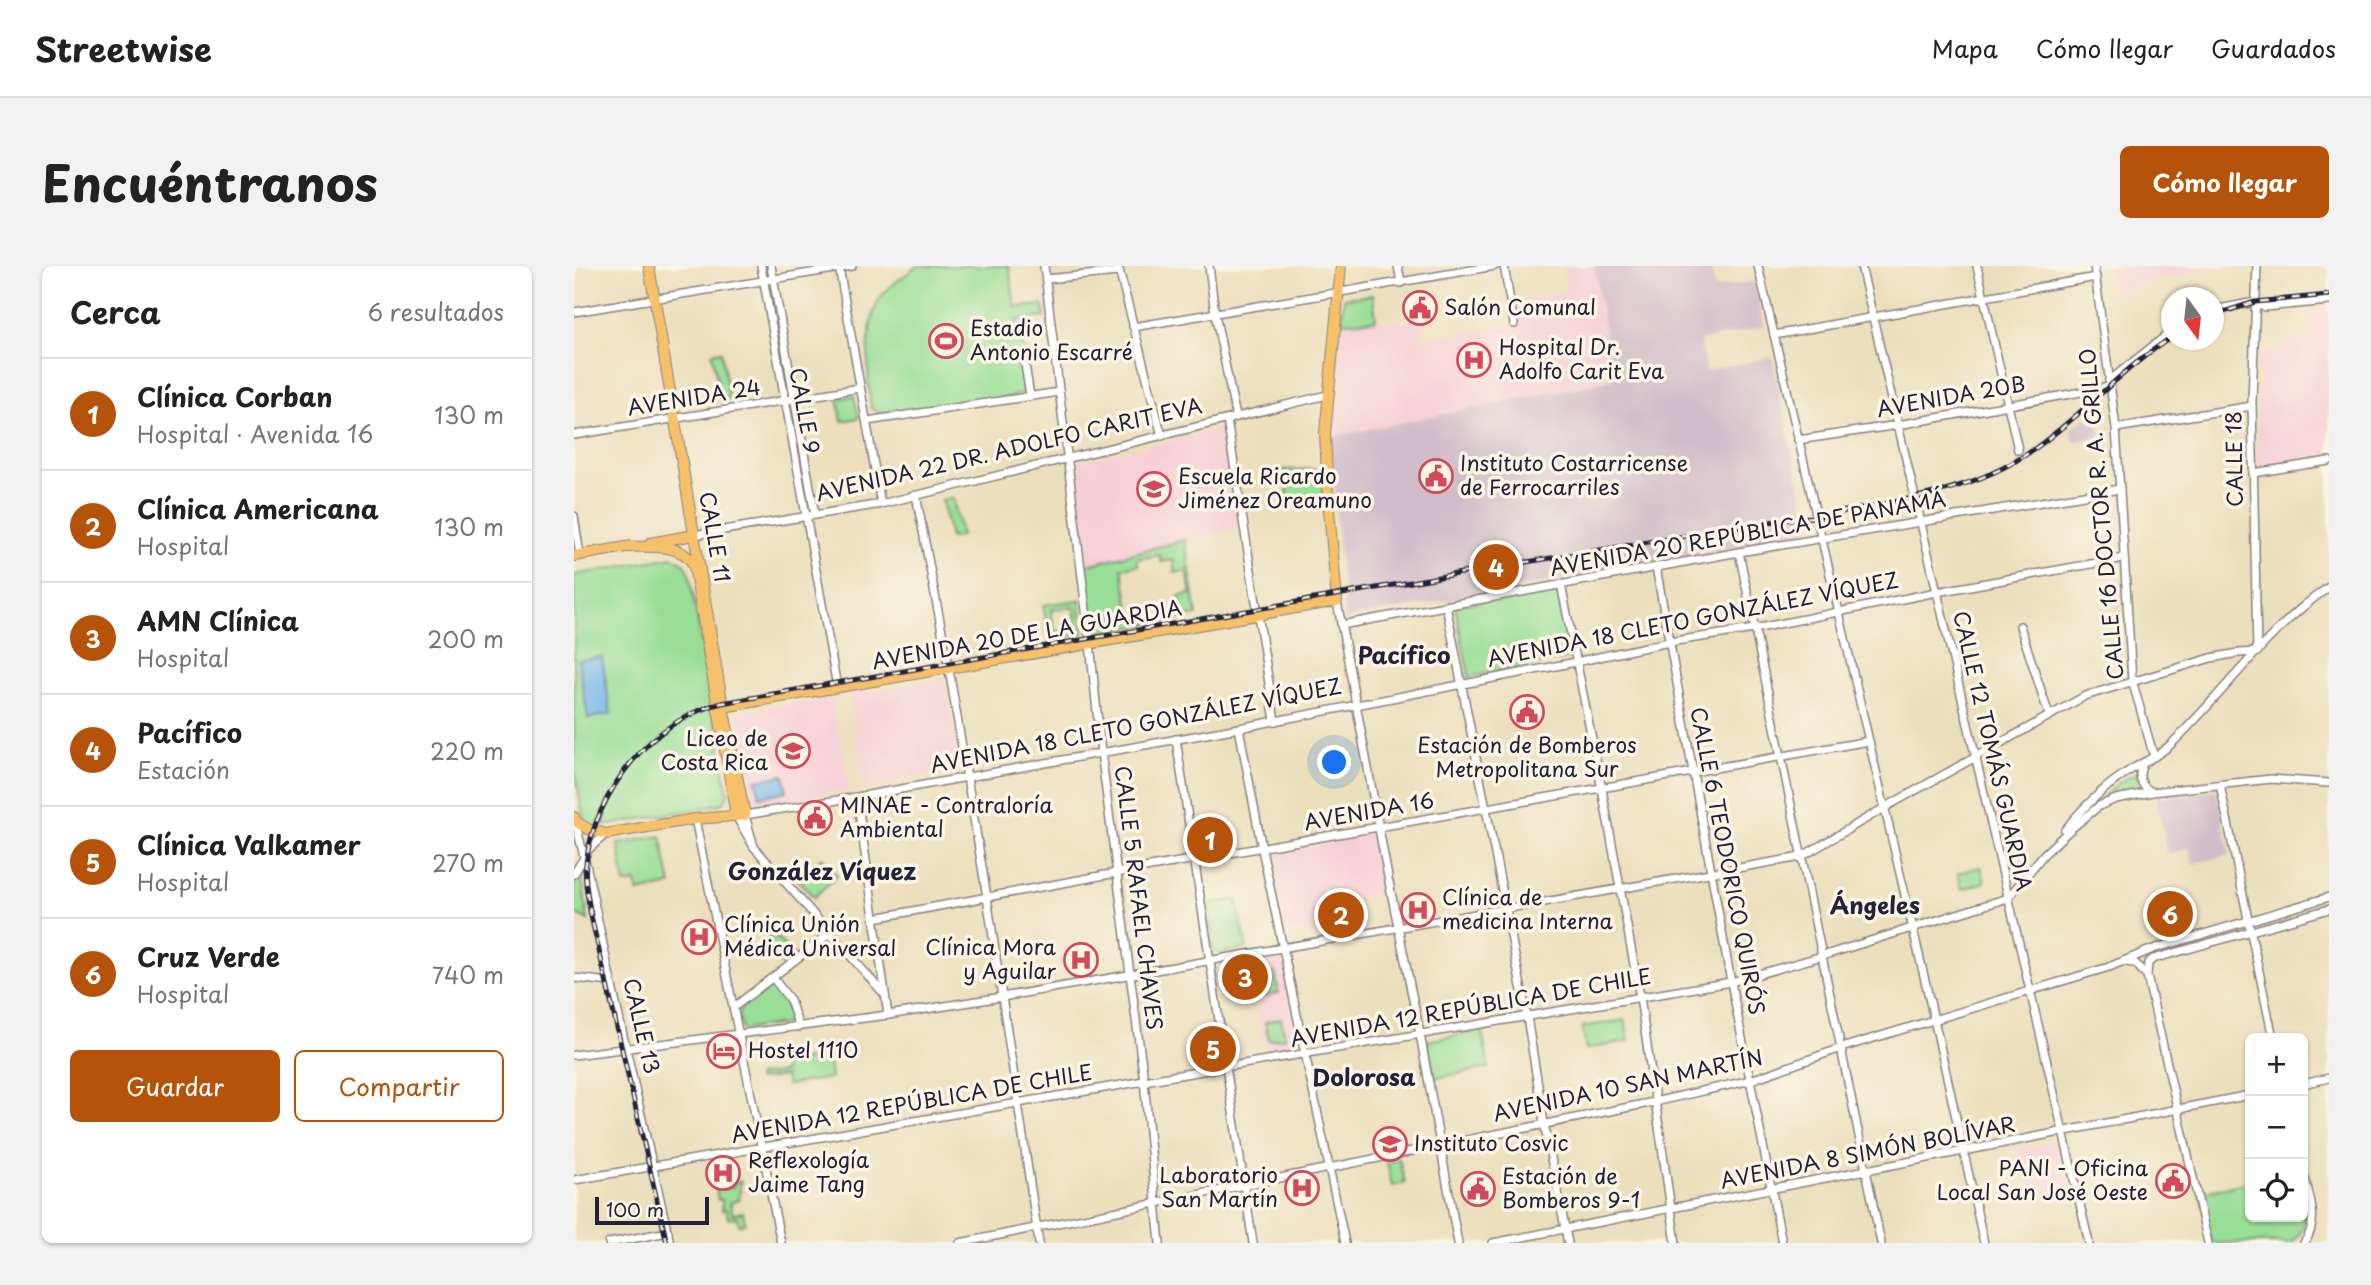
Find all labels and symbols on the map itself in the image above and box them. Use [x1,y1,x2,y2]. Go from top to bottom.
north arrow [2161,287,2224,350]
public building icon: Salón Comunal [1401,289,1439,327]
place label: Salón Comunal [1444,290,1596,322]
place label: Estadio Antonio Escarré [970,311,1133,367]
sports icon: Estadio Antonio Escarré [927,322,965,360]
place label: Hospital Dr. Adolfo Carit Eva [1499,330,1664,386]
hospital icon: Hospital Dr. Adolfo Carit Eva [1455,341,1493,379]
street label: CALLE 16 DOCTOR R. A. GRILLO [2070,347,2130,681]
street label: CALLE 9 [783,365,829,456]
street label: AVENIDA 20B [1874,366,2028,424]
street label: AVENIDA 24 [625,370,763,422]
street label: AVENIDA 22 DR. ADOLFO CARIT EVA [812,388,1205,508]
street label: CALLE 18 [2216,411,2250,507]
place label: Instituto Costarricense de Ferrocarriles [1460,446,1688,502]
public building icon: Instituto Costarricense de Ferrocarriles [1417,457,1455,495]
place label: Escuela Ricardo Jiménez Oreamuno [1178,459,1372,515]
school or university icon: Escuela Ricardo Jiménez Oreamuno [1135,470,1173,508]
street label: AVENIDA 20 REPÚBLICA DE PANAMÁ [1547,481,1948,583]
street label: CALLE 11 [692,489,740,585]
pin: 4 [1473,541,1519,593]
street label: AVENIDA 18 CLETO GONZÁLEZ VÍQUEZ [1484,562,1901,674]
street label: AVENIDA 20 DE LA GUARDIA [869,590,1184,676]
street label: CALLE 12 TOMÁS GUARDIA [1946,607,2042,894]
district label: Pacífico [1358,637,1450,672]
street label: AVENIDA 18 CLETO GONZÁLEZ VÍQUEZ [927,668,1344,780]
public building icon: Estación de Bomberos Metropolitana Sur [1508,693,1546,731]
street label: CALLE 6 TEODORICO QUIRÓS [1683,704,1775,1017]
place label: Liceo de Costa Rica [660,721,769,777]
place label: Estación de Bomberos Metropolitana Sur [1417,728,1637,784]
school or university icon: Liceo de Costa Rica [774,732,812,770]
your location [1317,745,1351,779]
street label: CALLE 5 RAFAEL CHAVES [1108,764,1172,1032]
street label: AVENIDA 16 [1301,783,1436,837]
place label: MINAE - Contraloría Ambiental [840,788,1053,844]
public building icon: MINAE - Contraloría Ambiental [796,799,834,837]
pin: 1 [1187,814,1233,866]
district label: González Víquez [728,853,916,888]
place label: Clínica de medicina Interna [1442,880,1614,936]
district label: Ángeles [1830,887,1920,922]
pin: 6 [2147,888,2193,940]
pin: 2 [1318,889,1364,941]
hospital icon: Clínica de medicina Interna [1399,891,1437,929]
place label: Clínica Unión Médica Universal [724,907,896,963]
hospital icon: Clínica Unión Médica Universal [680,918,718,956]
place label: Clínica Mora y Aguilar [925,930,1057,986]
hospital icon: Clínica Mora y Aguilar [1062,941,1100,979]
pin: 3 [1222,951,1268,1003]
street label: AVENIDA 12 REPÚBLICA DE CHILE [1287,958,1654,1054]
street label: CALLE 13 [616,975,669,1077]
pin: 5 [1190,1023,1236,1075]
hotel icon: Hostel 1110 [705,1032,743,1070]
place label: Hostel 1110 [748,1033,858,1065]
street label: AVENIDA 10 SAN MARTÍN [1490,1040,1765,1128]
street label: AVENIDA 12 REPÚBLICA DE CHILE [728,1054,1095,1150]
district label: Dolorosa [1313,1059,1416,1094]
street label: AVENIDA 8 SIMÓN BOLÍVAR [1717,1107,2018,1195]
school or university icon: Instituto Cosvic [1371,1125,1409,1163]
place label: Instituto Cosvic [1414,1126,1569,1158]
place label: Reflexología Jaime Tang [748,1143,869,1199]
place label: PANI - Oficina Local San José Oeste [1937,1151,2149,1207]
hospital icon: Reflexología Jaime Tang [704,1154,742,1192]
place label: Laboratorio San Martín [1159,1158,1278,1214]
place label: Estación de Bomberos 9-1 [1502,1159,1640,1215]
public building icon: PANI - Oficina Local San José Oeste [2154,1162,2192,1200]
hospital icon: Laboratorio San Martín [1283,1169,1321,1207]
public building icon: Estación de Bomberos 9-1 [1459,1170,1497,1208]
scale bar [595,1194,709,1226]

